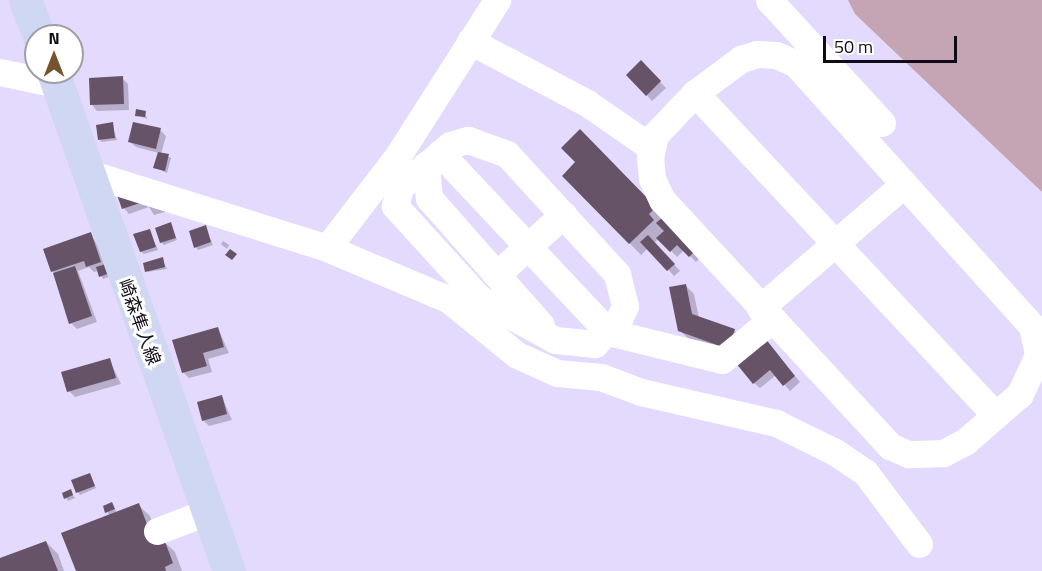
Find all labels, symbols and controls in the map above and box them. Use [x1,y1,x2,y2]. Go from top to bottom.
north arrow [24,24,84,84]
scale bar [826,24,960,62]
text: N [48,26,60,50]
text: 50 m [834,33,873,60]
street label: 崎森隼人線 [113,276,165,368]

